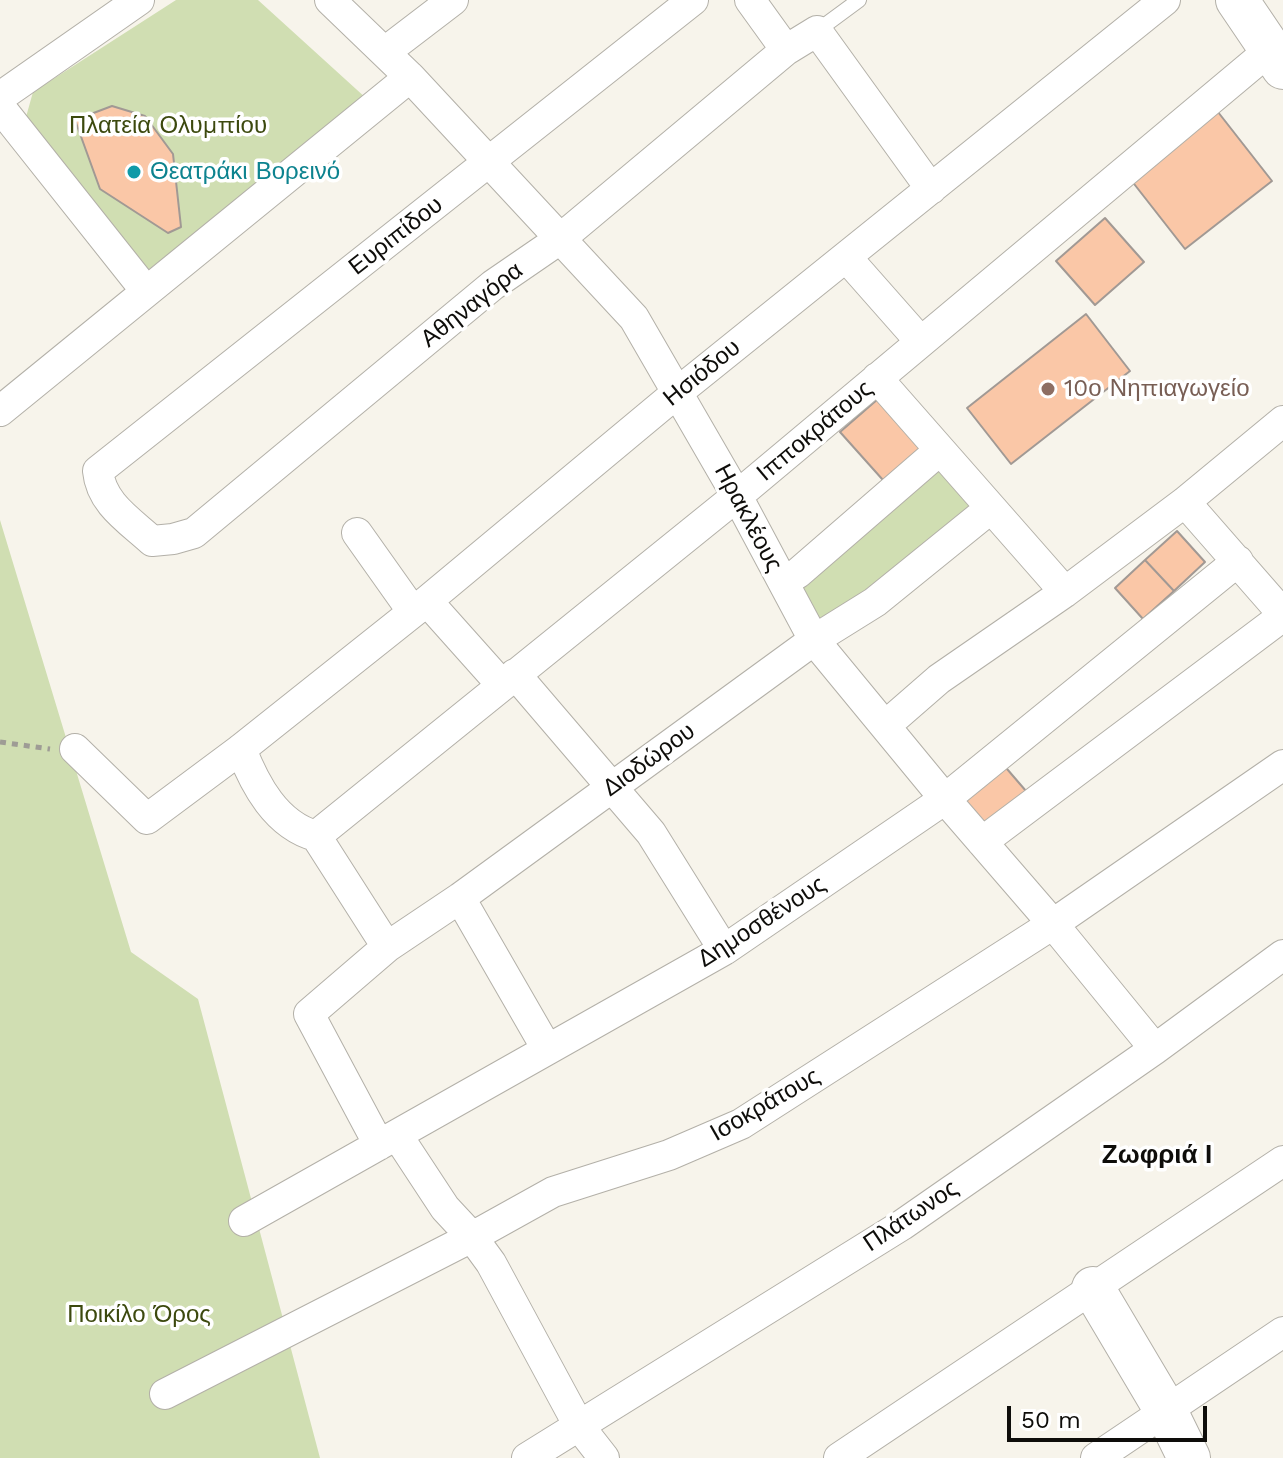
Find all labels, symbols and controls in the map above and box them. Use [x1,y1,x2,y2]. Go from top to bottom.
park label: Πλατεία Ολυμπίου [69,112,267,140]
place label: Θεατράκι Βορεινό [150,158,340,186]
marker: Θεατράκι Βορεινό [125,163,143,181]
street label: Ευριπίδου [343,191,449,281]
street label: Αθηναγόρα [415,256,529,354]
street label: Ησιόδου [658,333,746,413]
street label: Ιπποκράτους [751,374,879,488]
place label: 10ο Νηπιαγωγείο [1064,375,1249,403]
marker: 10ο Νηπιαγωγείο [1039,380,1057,398]
street label: Ηρακλέους [708,459,788,577]
street label: Διοδώρου [597,717,701,803]
street label: Δημοσθένους [693,870,831,974]
street label: Ισοκράτους [705,1062,825,1148]
district label: Ζωφριά Ι [1102,1139,1212,1171]
street label: Πλάτωνος [858,1174,964,1258]
park label: Ποικίλο Όρος [67,1301,211,1329]
scale bar [1011,1390,1211,1440]
text: 50 m [1021,1406,1081,1434]

